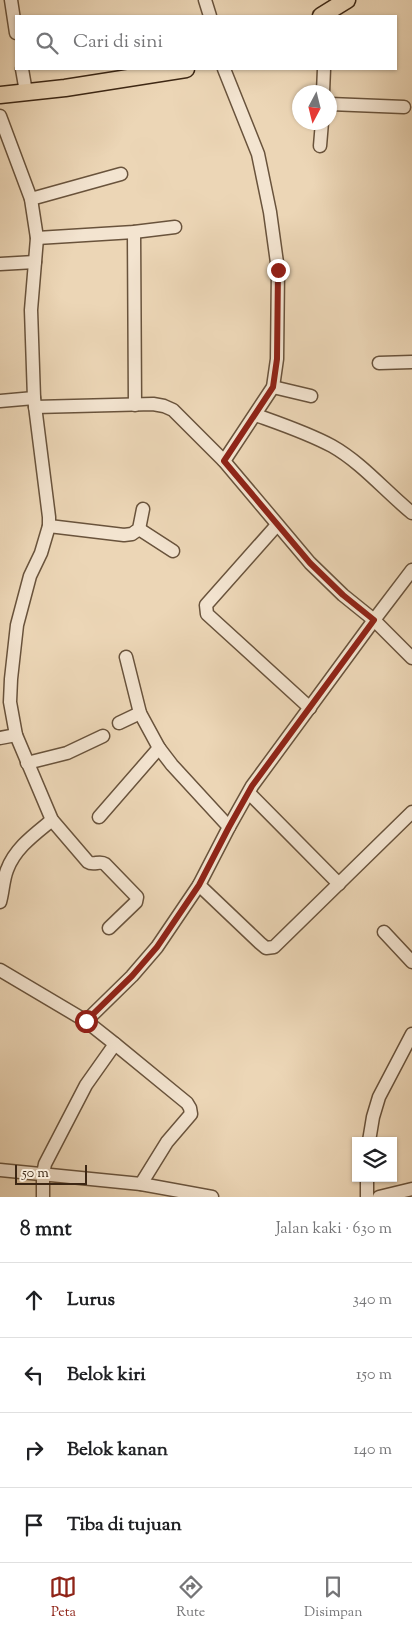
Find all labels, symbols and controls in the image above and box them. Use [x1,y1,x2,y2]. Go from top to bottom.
search box [15,15,397,70]
icon: search [33,29,61,57]
text: Cari di sini [73,29,163,56]
north arrow [292,85,337,130]
route end [267,259,290,282]
route start [75,1010,98,1033]
map controls [352,1137,397,1182]
button: layers [352,1137,397,1182]
scale bar [15,1162,88,1185]
text: 50 m [22,1164,49,1184]
text: 8 mnt [20,1215,72,1245]
text: Jalan kaki · 630 m [276,1218,392,1241]
icon: ahead [20,1286,48,1314]
text: Lurus [67,1287,115,1314]
text: 340 m [353,1289,392,1312]
icon: left [20,1361,48,1389]
text: Belok kiri [67,1362,146,1389]
text: 150 m [356,1364,392,1387]
icon: right [20,1436,48,1464]
text: Belok kanan [67,1437,168,1464]
text: 140 m [354,1439,392,1462]
icon: arrive [20,1511,48,1539]
text: Tiba di tujuan [67,1512,182,1539]
tab: Peta [49,1573,77,1623]
tab: Rute [176,1573,205,1623]
tab: Disimpan [304,1573,363,1623]

